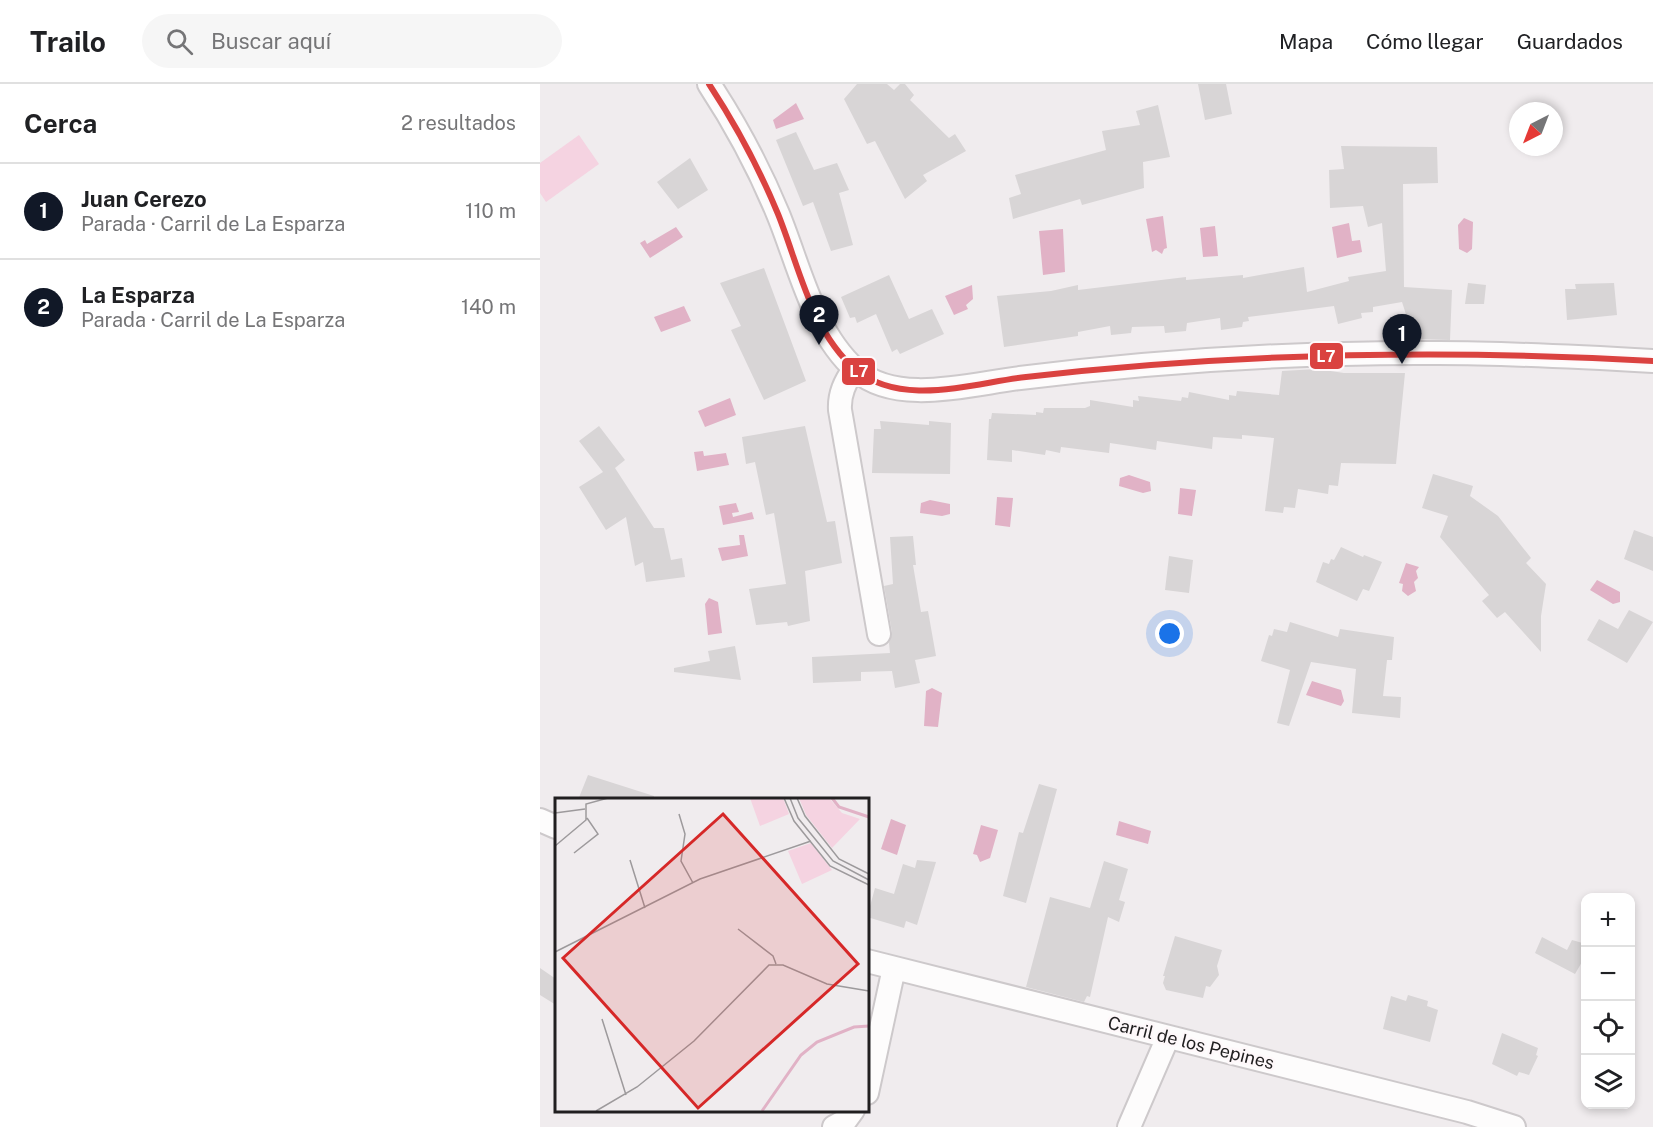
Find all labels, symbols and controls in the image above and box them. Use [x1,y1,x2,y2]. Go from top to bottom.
search box [142,14,562,68]
text: Trailo [30,25,106,58]
icon: search [163,25,196,58]
text: Buscar aquí [211,28,331,54]
text: Mapa [1279,29,1333,54]
text: Cómo llegar [1366,29,1484,54]
text: Guardados [1517,29,1623,54]
north arrow [1509,102,1563,156]
text: Cerca [24,108,97,139]
text: 2 resultados [401,111,516,135]
text: Juan Cerezo [81,186,207,212]
text: 1 [39,199,48,223]
text: 110 m [465,199,516,223]
text: Parada · Carril de La Esparza [81,212,345,236]
text: La Esparza [81,282,195,308]
text: 2 [37,295,50,319]
text: 140 m [461,295,516,319]
pin: 2 [800,296,838,345]
text: Parada · Carril de La Esparza [81,308,345,332]
pin: 1 [1382,314,1422,364]
line badge: L7 [1309,342,1344,370]
text: L7 [1316,347,1336,366]
line badge: L7 [841,357,876,386]
text: L7 [849,362,869,381]
your location [1155,619,1184,648]
inset map [555,798,868,1112]
map controls [1581,893,1635,1109]
button: + [1581,893,1635,947]
button: − [1581,947,1635,1001]
button: locate [1581,1001,1635,1055]
street label: Carril de los Pepines [1106,1012,1276,1073]
button: layers [1581,1055,1635,1109]

